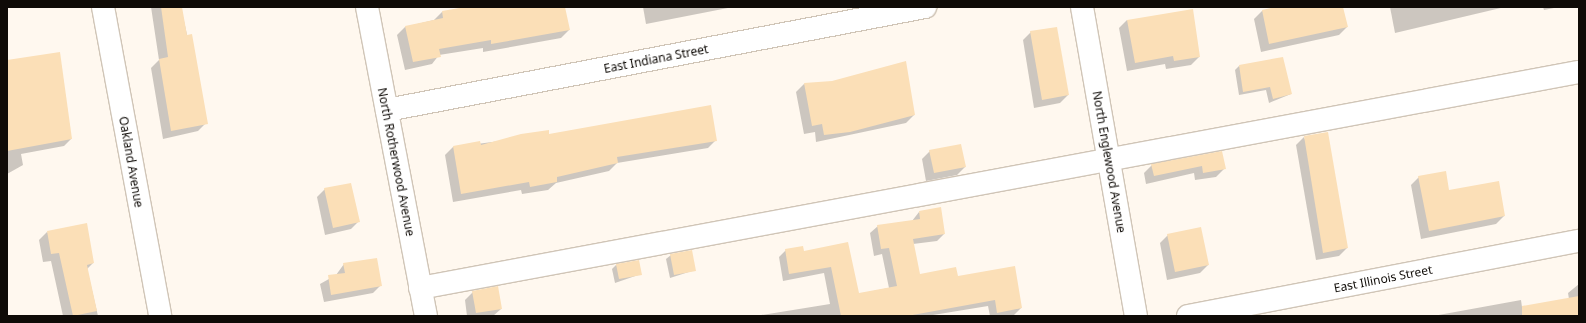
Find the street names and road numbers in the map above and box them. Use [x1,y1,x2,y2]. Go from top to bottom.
street label: East Indiana Street [603,42,709,76]
street label: North Rotherwood Avenue [375,87,417,237]
street label: North Englewood Avenue [1089,90,1129,234]
street label: Oakland Avenue [116,115,146,209]
street label: East Illinois Street [1332,262,1434,296]

